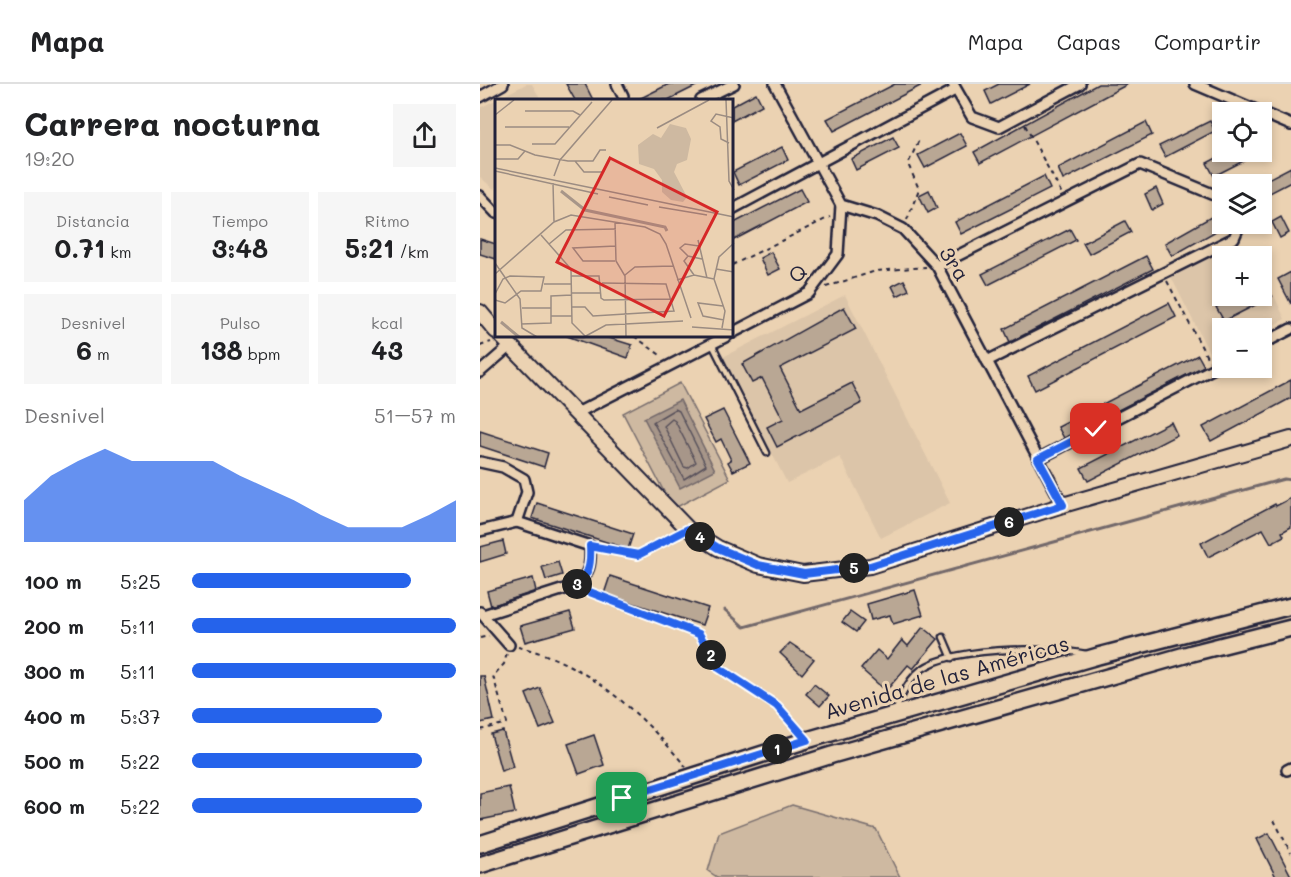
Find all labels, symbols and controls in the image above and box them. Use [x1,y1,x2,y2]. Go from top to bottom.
text: Mapa [30,23,105,59]
text: Mapa [968,28,1024,55]
text: Capas [1057,28,1121,55]
text: Compartir [1154,28,1261,55]
inset map [495,99,734,338]
text: Carrera nocturna [24,101,321,144]
map controls [1212,102,1272,378]
button: locate [1212,102,1272,162]
button: share [393,104,456,167]
text: 19:20 [24,145,74,171]
button: layers [1212,174,1272,234]
text: Distancia [56,210,130,231]
text: Tiempo [212,210,268,231]
text: Ritmo [365,210,409,231]
text: 0.71 [54,231,105,265]
text: 3:48 [212,231,268,265]
text: 5:21 [345,231,394,265]
text: km [105,241,132,262]
text: /km [394,241,429,262]
street label: 3ra [934,241,976,286]
button: + [1212,246,1272,306]
street label: Q [782,258,812,288]
text: Desnivel [61,312,125,333]
text: Pulso [220,312,260,333]
text: kcal [371,312,403,333]
button: − [1212,318,1272,378]
text: 6 [76,333,92,367]
text: 138 [199,333,243,367]
text: 43 [371,333,403,367]
text: m [92,343,110,364]
text: bpm [243,343,281,364]
text: Desnivel [24,402,105,428]
text: 51–57 m [374,402,456,428]
pin [1070,403,1121,454]
icon: check [1079,412,1112,445]
pin: 6 [994,507,1024,537]
text: 6 [1004,511,1014,532]
pin: 4 [685,522,715,552]
text: 4 [695,526,705,547]
pin: 5 [839,553,869,583]
text: 5 [849,557,859,578]
text: 100 m [24,568,82,594]
text: 5:25 [120,568,161,594]
pin: 3 [562,569,592,599]
text: 3 [572,573,582,594]
text: 200 m [24,613,84,639]
text: 5:11 [120,613,156,639]
street label: Avenida de las Américas [821,629,1072,724]
pin: 2 [696,640,726,670]
text: 2 [707,644,715,665]
text: 300 m [24,658,85,684]
text: 5:11 [120,658,156,684]
text: 400 m [24,703,85,729]
text: 5:37 [120,703,161,729]
pin: 1 [762,734,792,764]
text: 1 [773,738,781,759]
text: 500 m [24,748,84,774]
text: 5:22 [120,748,160,774]
pin [596,772,647,823]
icon: arrive [605,781,638,814]
text: 600 m [24,793,85,819]
text: 5:22 [120,793,160,819]

